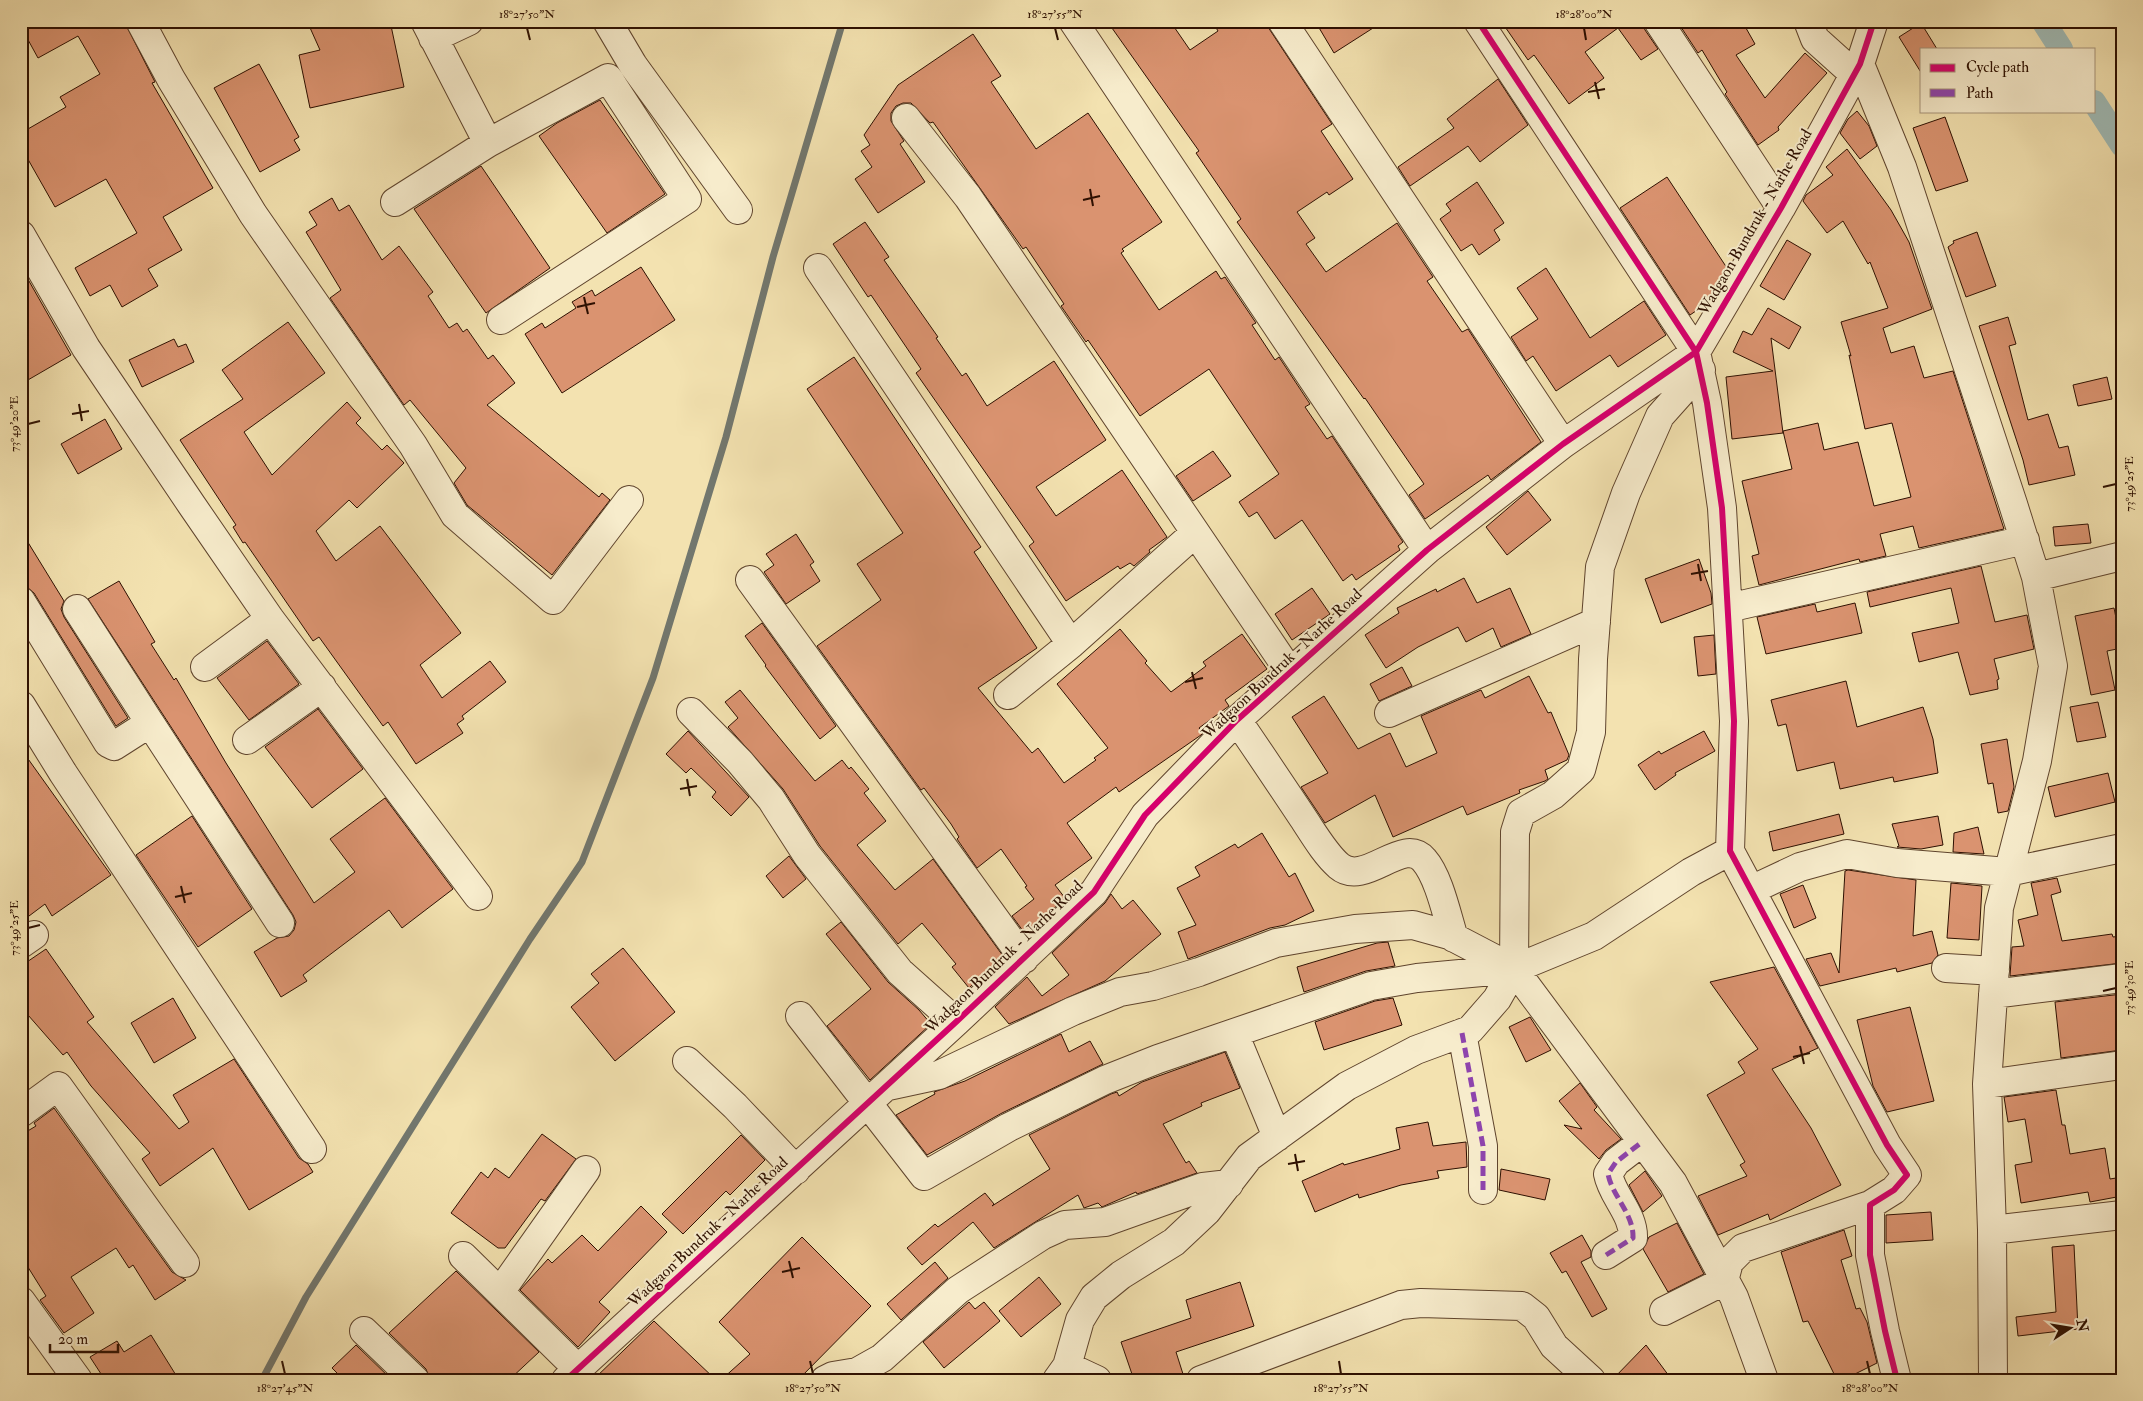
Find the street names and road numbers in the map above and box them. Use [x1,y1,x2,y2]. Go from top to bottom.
street label: Wadgaon Bundruk - Narhe Road [1693,125,1817,320]
street label: Wadgaon Bundruk - Narhe Road [1197,584,1366,744]
street label: Wadgaon Bundruk - Narhe Road [920,876,1087,1038]
street label: Wadgaon Bundruk - Narhe Road [623,1152,792,1312]

